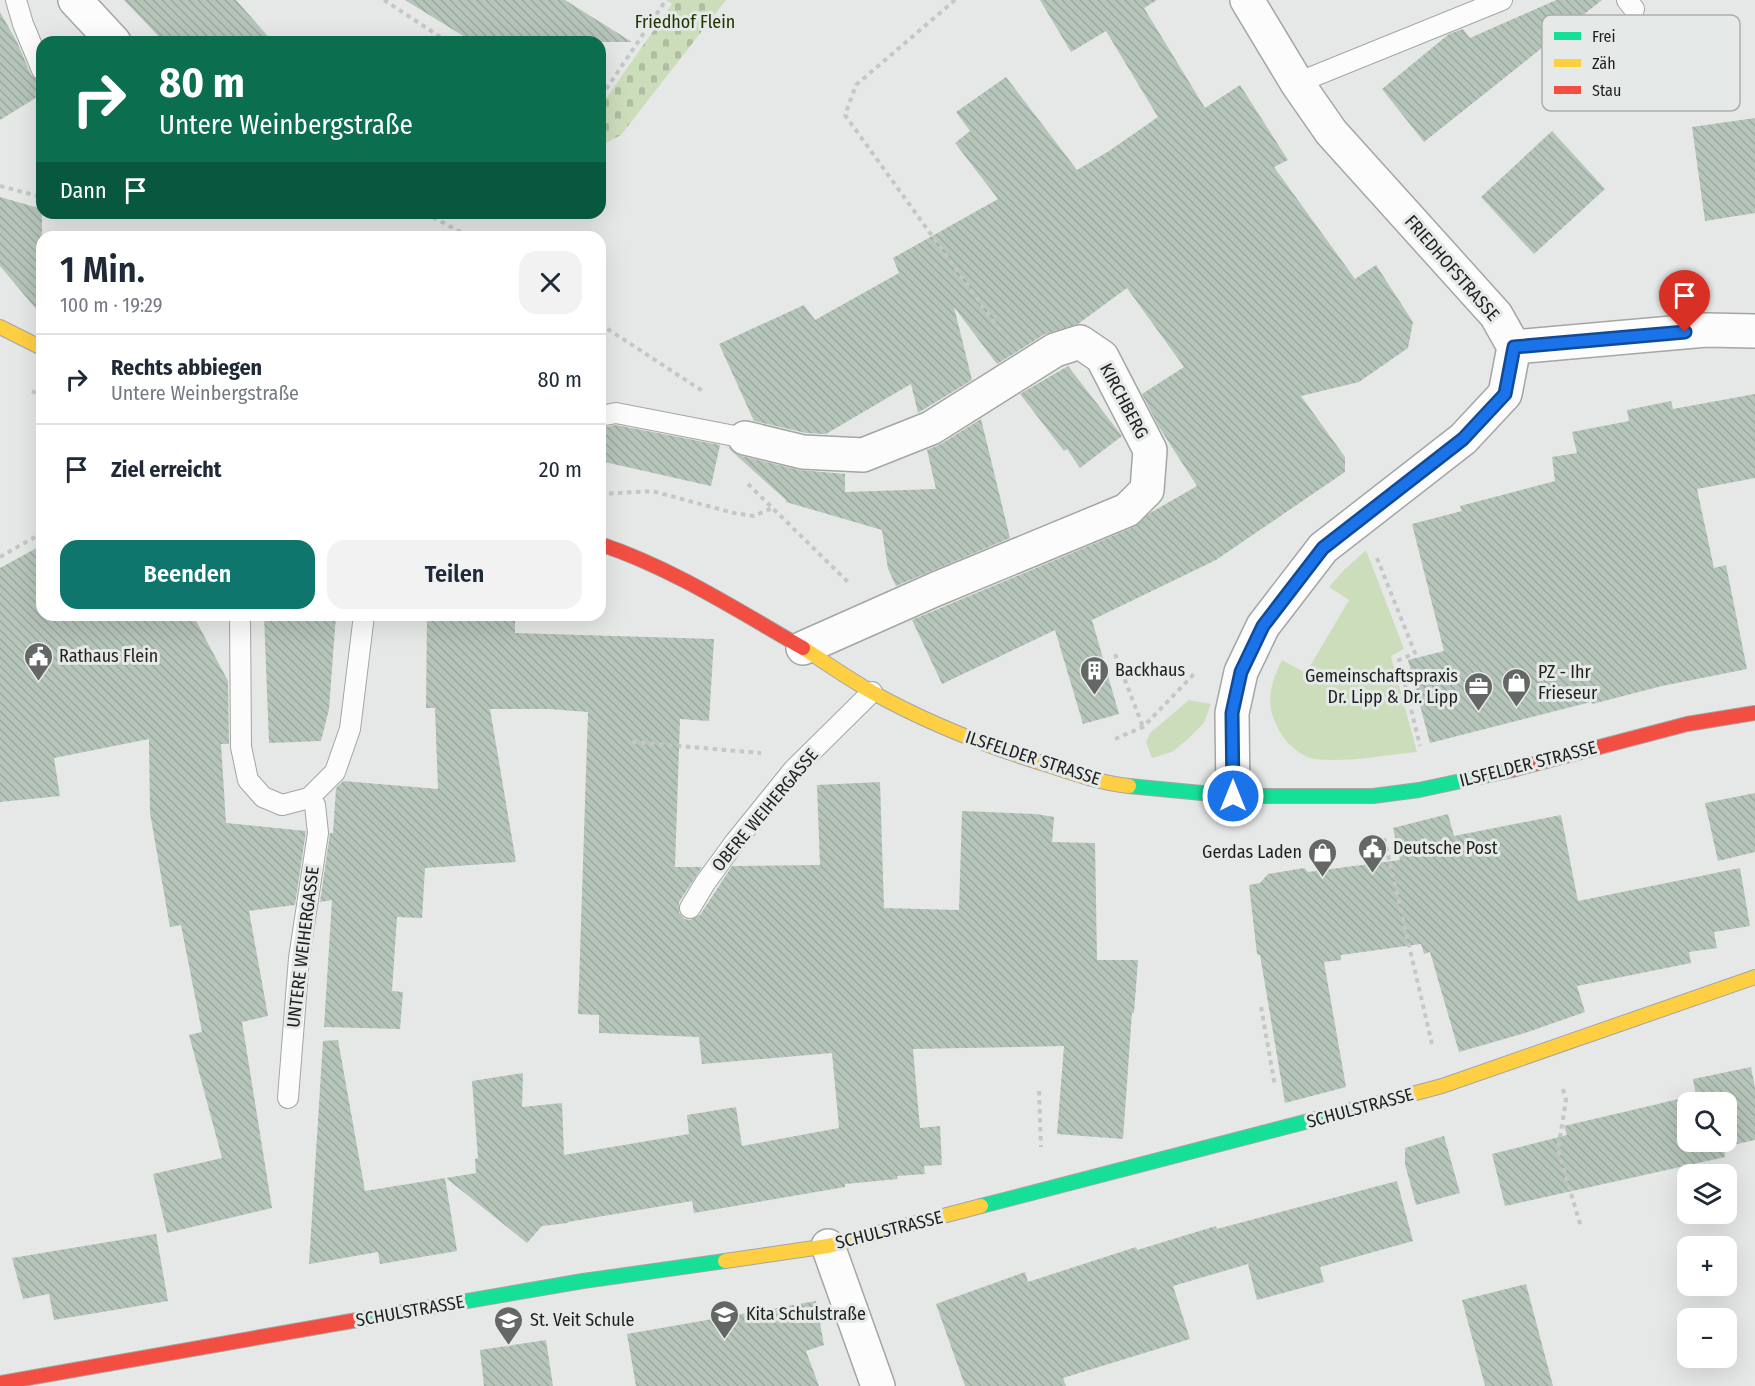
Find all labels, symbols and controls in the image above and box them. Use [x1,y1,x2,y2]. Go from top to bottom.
park label: Friedhof Flein [635,11,735,33]
legend [1542,15,1740,111]
text: Frei [1592,27,1616,46]
text: Zäh [1592,54,1616,73]
text: 80 m [159,58,245,108]
icon: right [60,60,138,138]
text: Stau [1592,81,1621,100]
text: Untere Weinbergstraße [159,109,413,141]
icon: arrive [119,174,152,207]
text: Dann [60,177,107,204]
street label: FRIEDHOFSTRASSE [1400,210,1504,326]
text: 1 Min. [60,248,145,292]
button: close [519,251,582,314]
pin [1659,270,1710,332]
icon: arrive [1668,279,1701,312]
text: 100 m · 19:29 [60,293,163,317]
text: Rechts abbiegen [111,354,262,381]
street label: KIRCHBERG [1095,360,1153,442]
icon: right [60,363,93,396]
text: 80 m [537,366,582,393]
text: Untere Weinbergstraße [111,381,299,405]
icon: arrive [60,453,93,486]
text: Ziel erreicht [111,456,222,483]
text: 20 m [539,456,582,483]
button: Beenden [60,540,315,609]
button: Teilen [327,540,582,609]
public building icon: Rathaus Flein [22,640,54,682]
place label: Rathaus Flein [59,645,158,667]
building icon: Backhaus [1078,654,1110,696]
place label: Backhaus [1115,659,1185,681]
place label: PZ - Ihr Frieseur [1538,661,1598,704]
place label: Gemeinschaftspraxis Dr. Lipp & Dr. Lipp [1305,665,1458,708]
shop icon: PZ - Ihr Frieseur [1501,666,1533,708]
office icon: Gemeinschaftspraxis Dr. Lipp & Dr. Lipp [1463,670,1495,712]
street label: ILSFELDER STRASSE [963,726,1103,790]
street label: ILSFELDER STRASSE [1457,736,1599,792]
street label: OBERE WEIHERGASSE [707,744,823,876]
position arrow [1201,764,1265,828]
public building icon: Deutsche Post [1356,832,1388,874]
shop icon: Gerdas Laden [1307,836,1339,878]
place label: Deutsche Post [1393,837,1498,859]
place label: Gerdas Laden [1202,841,1302,863]
street label: UNTERE WEIHERGASSE [282,865,324,1029]
street label: SCHULSTRASSE [1304,1083,1416,1133]
map controls [1677,1092,1737,1368]
button: search [1677,1092,1737,1152]
button: layers [1677,1164,1737,1224]
street label: SCHULSTRASSE [833,1206,945,1254]
button: + [1677,1236,1737,1296]
street label: SCHULSTRASSE [354,1291,466,1331]
school or university icon: Kita Schulstraße [709,1298,741,1340]
place label: Kita Schulstraße [746,1303,866,1325]
school or university icon: St. Veit Schule [493,1304,525,1346]
button: − [1677,1308,1737,1368]
place label: St. Veit Schule [530,1309,634,1331]

